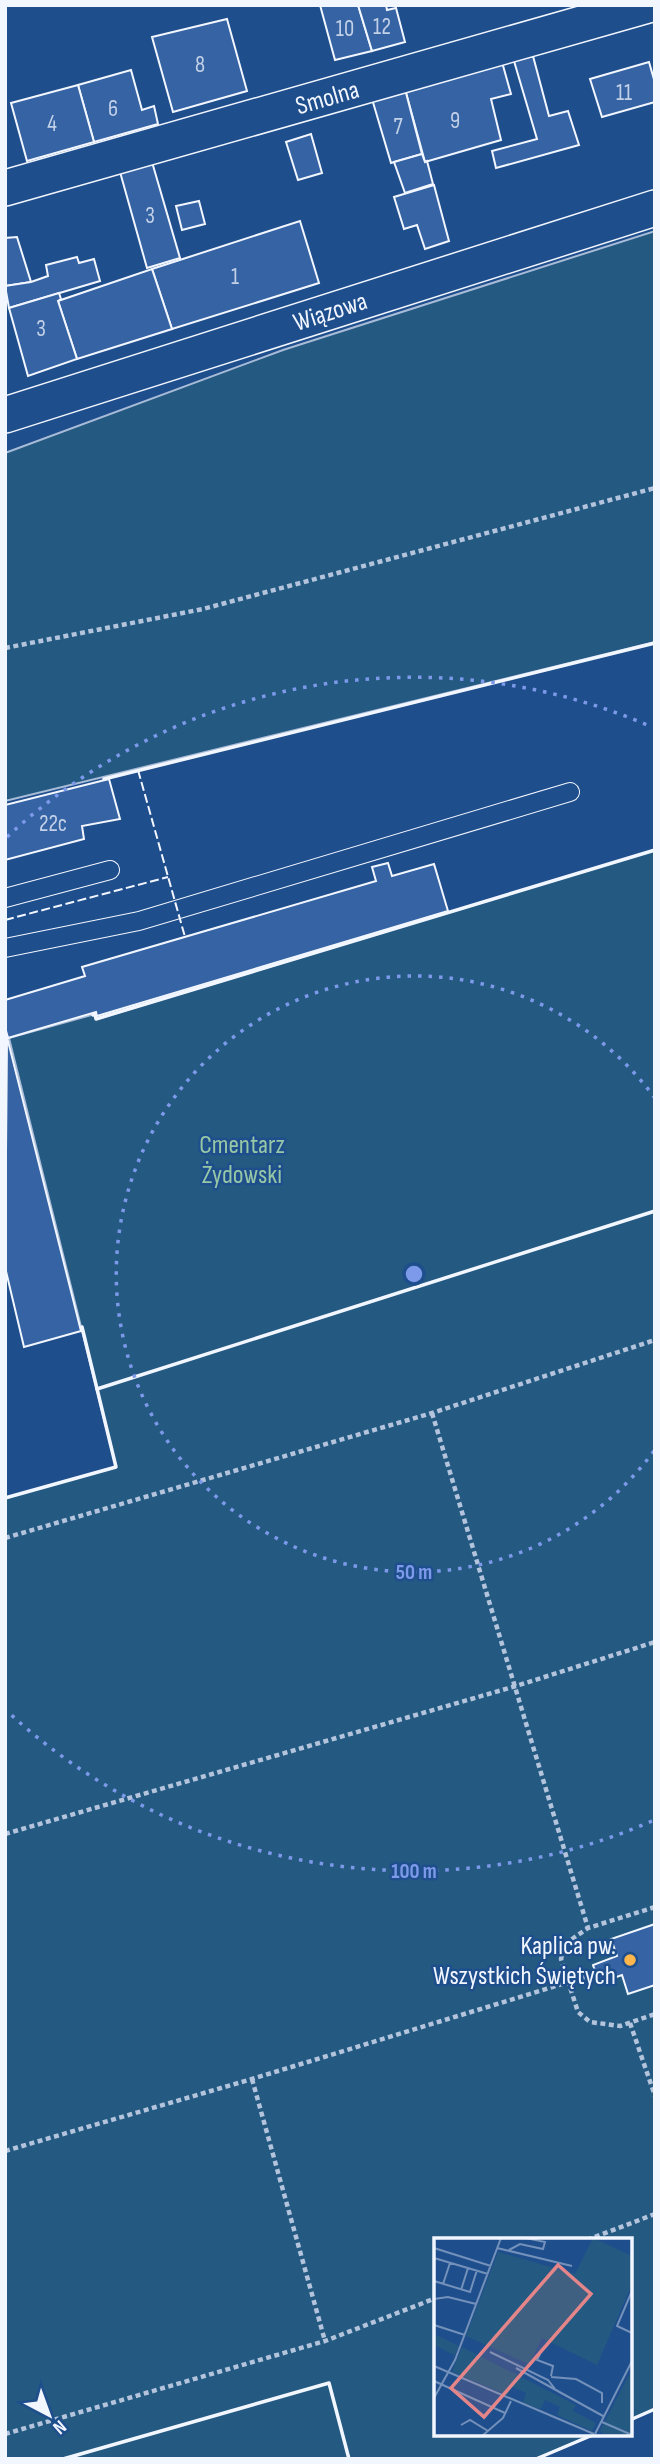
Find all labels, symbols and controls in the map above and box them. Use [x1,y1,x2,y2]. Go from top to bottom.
house number: 12 [373,13,391,41]
house number: 10 [336,15,354,43]
house number: 8 [195,51,205,79]
street label: Smolna [292,75,363,122]
house number: 11 [616,79,632,107]
house number: 6 [108,95,118,123]
house number: 9 [450,107,460,135]
house number: 4 [47,110,57,138]
house number: 7 [393,113,403,141]
house number: 3 [145,202,155,230]
house number: 1 [231,263,239,291]
street label: Wiązowa [290,286,371,339]
house number: 3 [36,315,46,343]
house number: 22c [39,810,67,838]
park label: Cmentarz Żydowski [199,1130,285,1191]
centre of rings [402,1262,426,1286]
text: 50 m [396,1560,432,1585]
text: 100 m [391,1859,437,1884]
place label: Kaplica pw. Wszystkich Świętych [433,1931,616,1992]
marker: Kaplica pw. Wszystkich Świętych [622,1952,638,1968]
inset map [434,2238,632,2436]
north arrow [14,2380,84,2450]
text: N [48,2415,71,2439]

